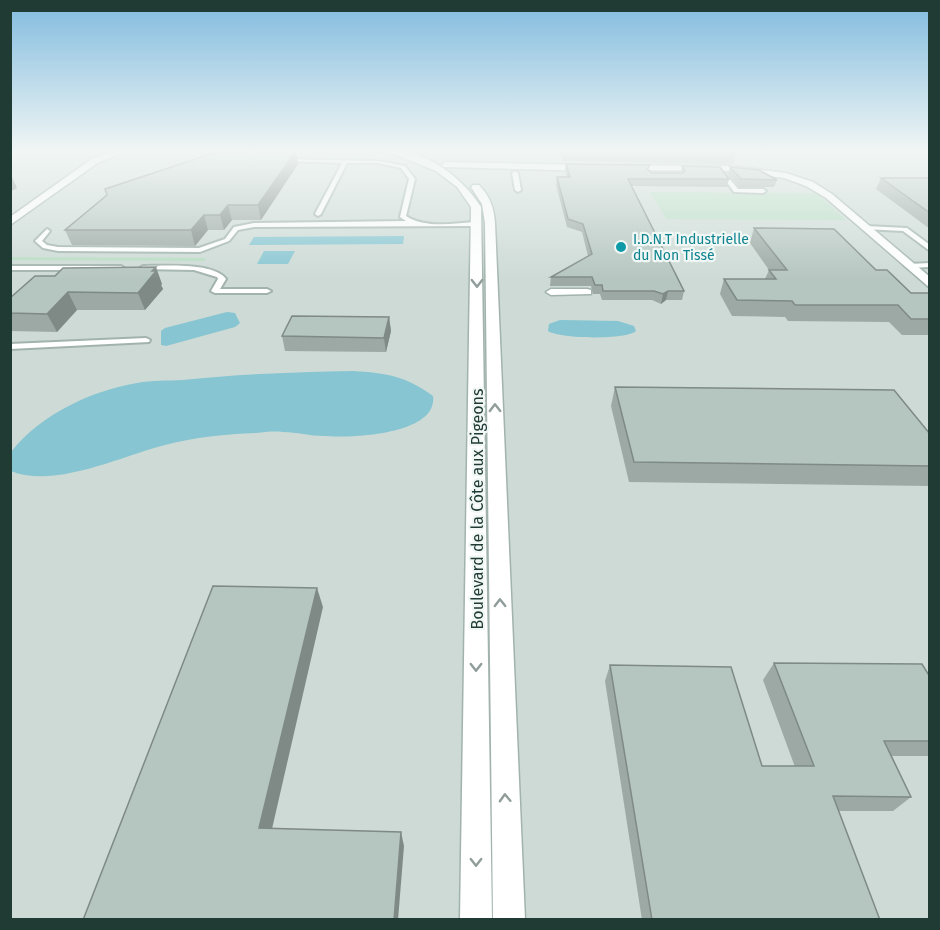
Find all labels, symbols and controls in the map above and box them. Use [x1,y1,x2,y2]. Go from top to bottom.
place label: I.D.N.T Industrielle du Non Tissé [633,231,749,264]
marker: I.D.N.T Industrielle du Non Tissé [614,240,628,254]
one-way arrow [471,278,483,287]
street label: Boulevard de la Côte aux Pigeons [468,389,487,629]
one-way arrow [489,404,502,413]
one-way arrow [494,599,506,608]
one-way arrow [470,662,482,671]
one-way arrow [499,794,512,803]
one-way arrow [470,857,482,866]

